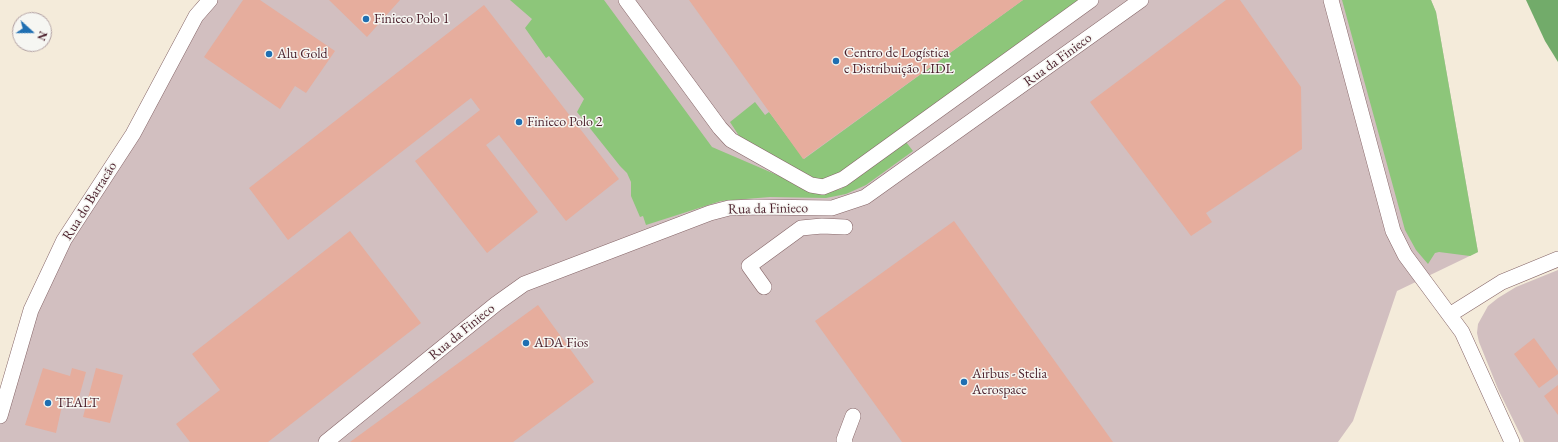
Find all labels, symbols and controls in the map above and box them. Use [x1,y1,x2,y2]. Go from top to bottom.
place label: Finieco Polo 1 [374,11,449,27]
north arrow [12,12,52,52]
marker: Finieco Polo 1 [361,14,371,24]
text: N [34,29,50,43]
street label: Rua da Finieco [1021,30,1095,90]
place label: Centro de Logística e Distribuição LIDL [844,45,954,78]
place label: Alu Gold [277,46,328,62]
marker: Alu Gold [264,49,274,59]
marker: Centro de Logística e Distribuição LIDL [831,56,841,66]
place label: Finieco Polo 2 [527,114,602,130]
marker: Finieco Polo 2 [514,117,524,127]
street label: Rua do Barracão [59,159,121,243]
street label: Rua da Finieco [728,200,808,218]
street label: Rua da Finieco [426,300,498,364]
place label: ADA Fios [534,335,588,351]
marker: ADA Fios [521,338,531,348]
place label: Airbus - Stelia Aerospace [972,366,1047,398]
marker: Airbus - Stelia Aerospace [959,377,969,387]
place label: TEALT [56,395,99,411]
marker: TEALT [43,398,53,408]

